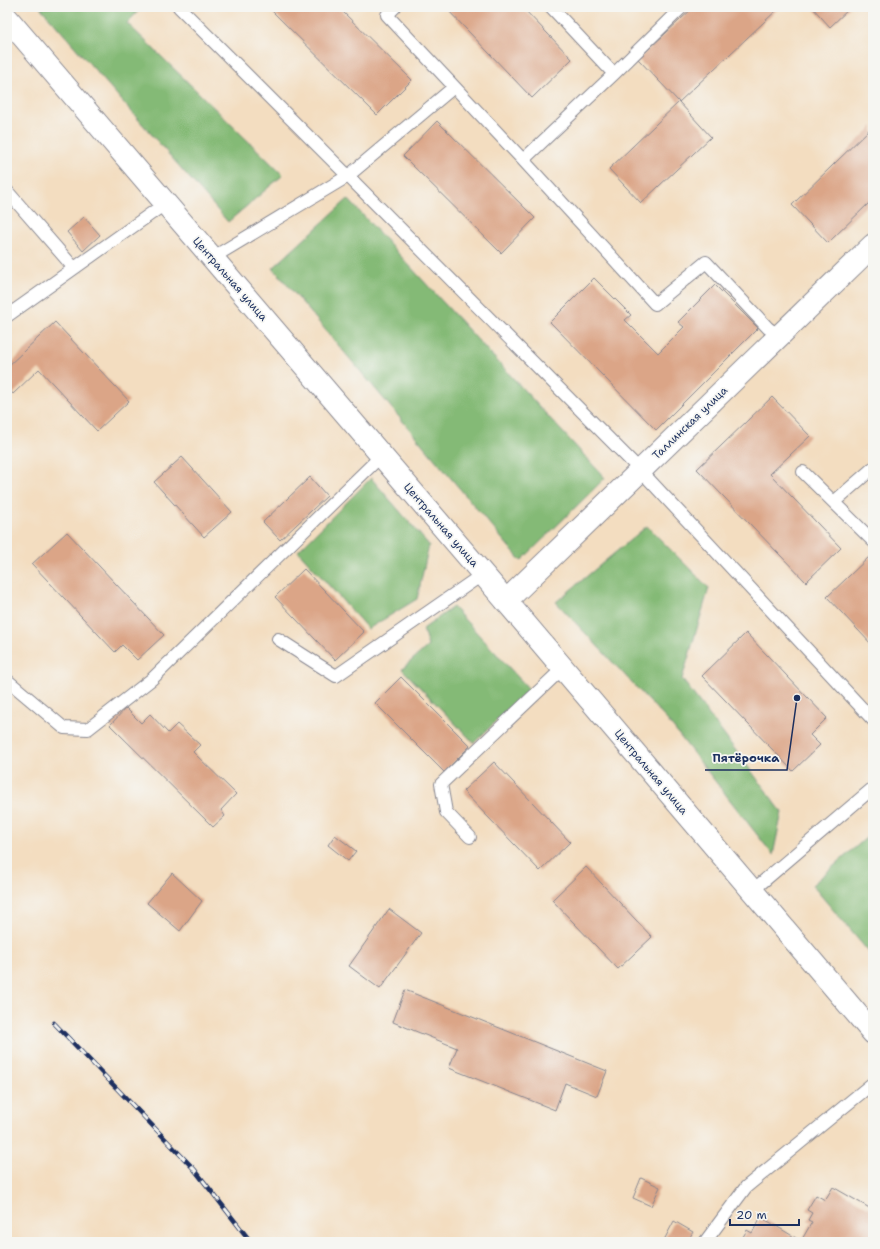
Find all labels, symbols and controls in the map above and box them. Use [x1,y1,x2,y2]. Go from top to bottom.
street label: Центральная улица [189,234,271,324]
street label: Таллинская улица [649,383,731,463]
street label: Центральная улица [400,480,482,570]
street label: Центральная улица [611,726,691,818]
callout: Пятёрочка [705,746,787,770]
text: Пятёрочка [713,750,780,766]
scale bar [730,1201,799,1227]
text: 20 m [736,1207,767,1223]

